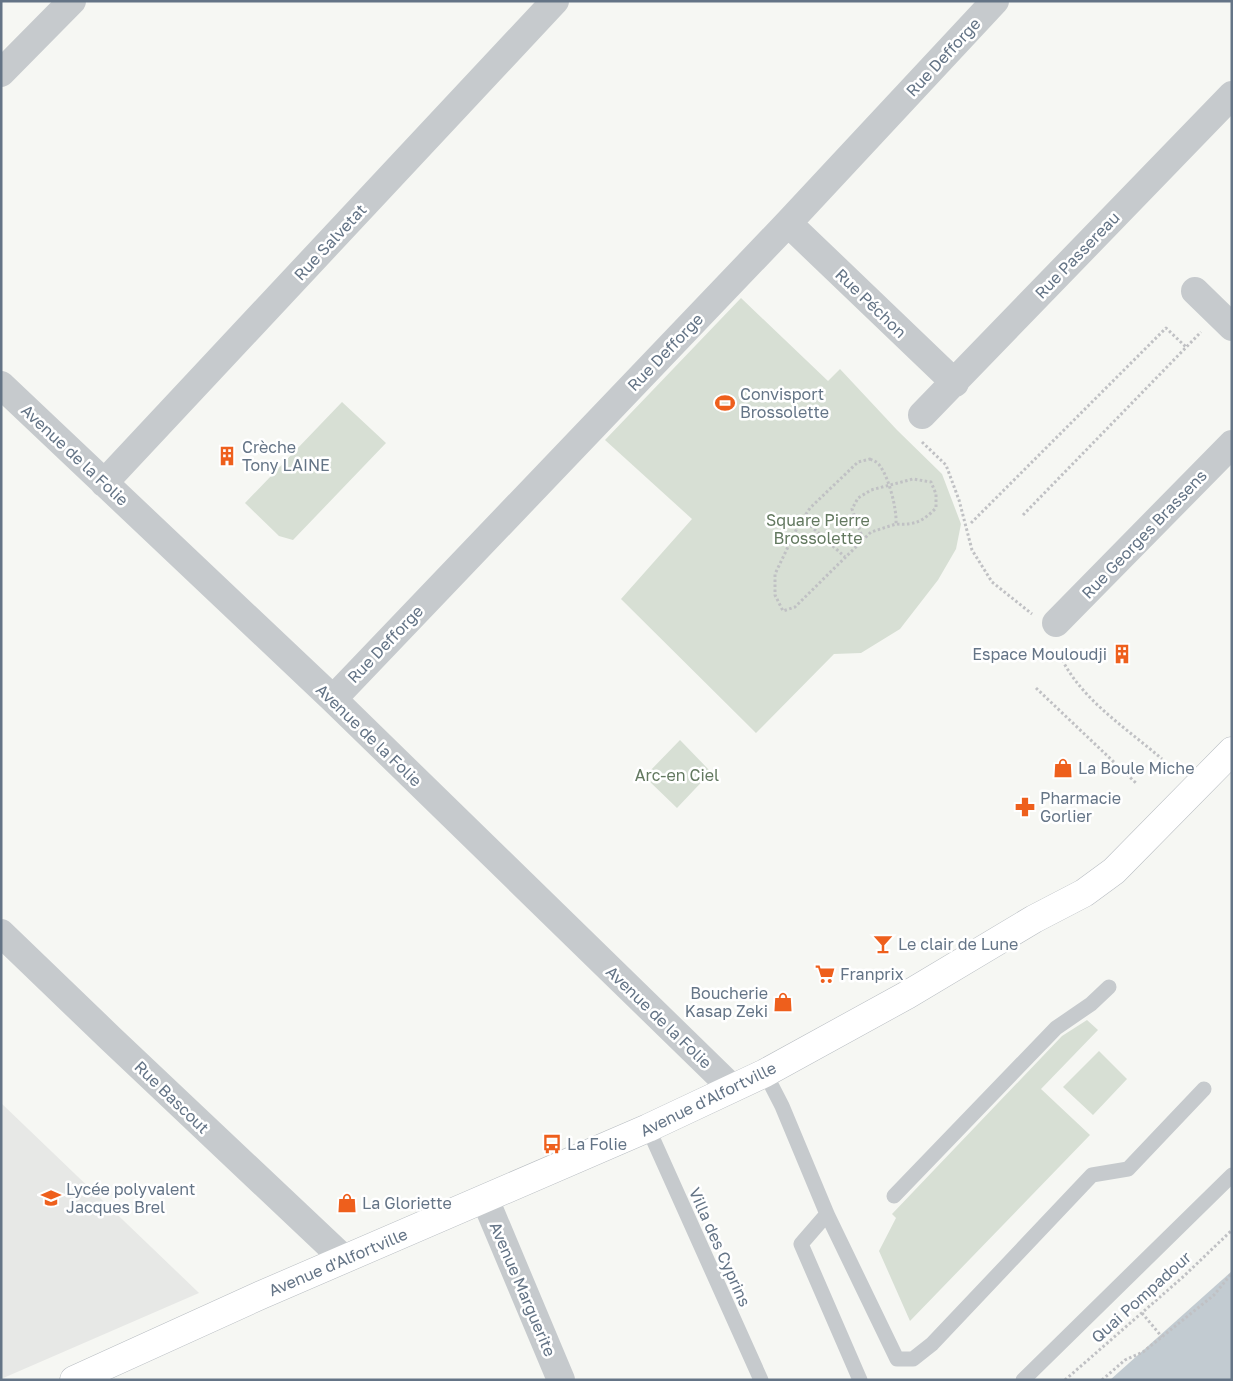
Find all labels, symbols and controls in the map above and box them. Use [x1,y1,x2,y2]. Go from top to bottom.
street label: Rue Defforge [901,13,985,101]
street label: Rue Salvetat [290,200,370,284]
street label: Rue Passereau [1030,207,1124,303]
street label: Rue Péchon [831,264,911,342]
street label: Rue Defforge [623,309,707,395]
place label: Convisport Brossolette [740,384,829,422]
sports icon: Convisport Brossolette [714,392,736,414]
street label: Avenue de la Folie [17,400,133,510]
place label: Crèche Tony LAINE [242,437,330,475]
building icon: Crèche Tony LAINE [216,445,238,467]
street label: Rue Georges Brassens [1077,465,1211,603]
park label: Square Pierre Brossolette [766,510,870,548]
street label: Rue Defforge [343,601,427,687]
building icon: Espace Mouloudji [1111,643,1133,665]
place label: Espace Mouloudji [972,644,1107,664]
street label: Avenue de la Folie [312,679,426,791]
shop icon: La Boule Miche [1052,757,1074,779]
place label: La Boule Miche [1078,758,1194,778]
park label: Arc-en Ciel [635,765,719,785]
place label: Pharmacie Gorlier [1040,788,1121,826]
pharmacy icon: Pharmacie Gorlier [1014,796,1036,818]
bar icon: Le clair de Lune [872,933,894,955]
place label: Le clair de Lune [898,934,1018,954]
street label: Avenue de la Folie [602,961,716,1073]
supermarket icon: Franprix [814,963,836,985]
place label: Franprix [840,964,904,984]
place label: Boucherie Kasap Zeki [685,983,768,1021]
shop icon: Boucherie Kasap Zeki [772,991,794,1013]
street label: Rue Bascout [130,1056,214,1138]
street label: Avenue d'Alfortville [637,1057,779,1141]
bus stop icon: La Folie [541,1133,563,1155]
place label: La Folie [567,1134,627,1154]
place label: Lycée polyvalent Jacques Brel [66,1179,195,1217]
street label: Villa des Cyprins [685,1184,755,1310]
school or university icon: Lycée polyvalent Jacques Brel [40,1187,62,1209]
shop icon: La Gloriette [336,1192,358,1214]
place label: La Gloriette [362,1193,452,1213]
street label: Avenue Marguerite [486,1219,560,1359]
street label: Avenue d'Alfortville [266,1224,410,1300]
street label: Quai Pompadour [1087,1247,1195,1347]

